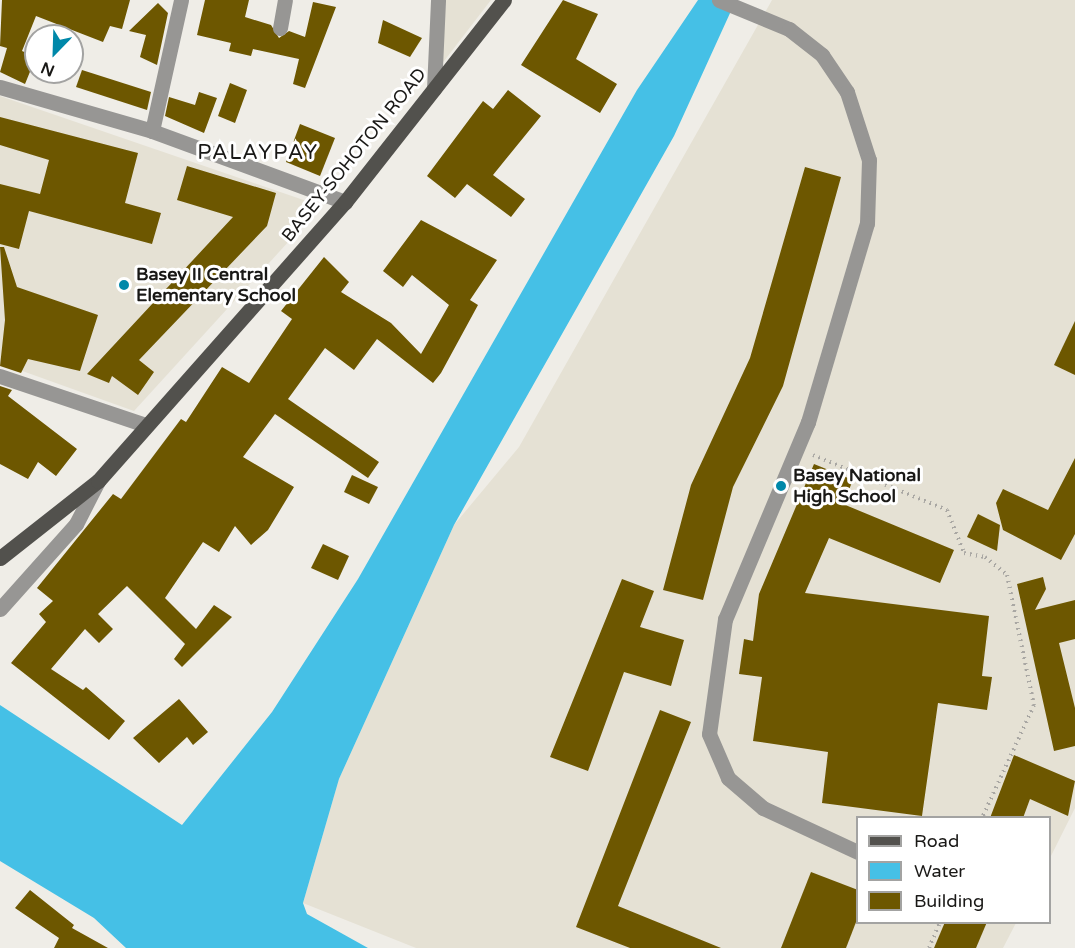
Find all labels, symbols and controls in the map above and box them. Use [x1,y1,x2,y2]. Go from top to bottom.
north arrow [24,24,84,84]
text: N [38,57,58,80]
street label: BASEY-SOHOTON ROAD [277,64,431,246]
district label: PALAYPAY [197,140,319,166]
place label: Basey II Central Elementary School [136,264,296,306]
marker: Basey II Central Elementary School [117,278,131,292]
place label: Basey National High School [793,465,921,508]
marker: Basey National High School [774,479,788,493]
legend [856,816,1051,924]
text: Road [914,830,959,852]
text: Water [914,860,965,882]
text: Building [914,890,984,912]

